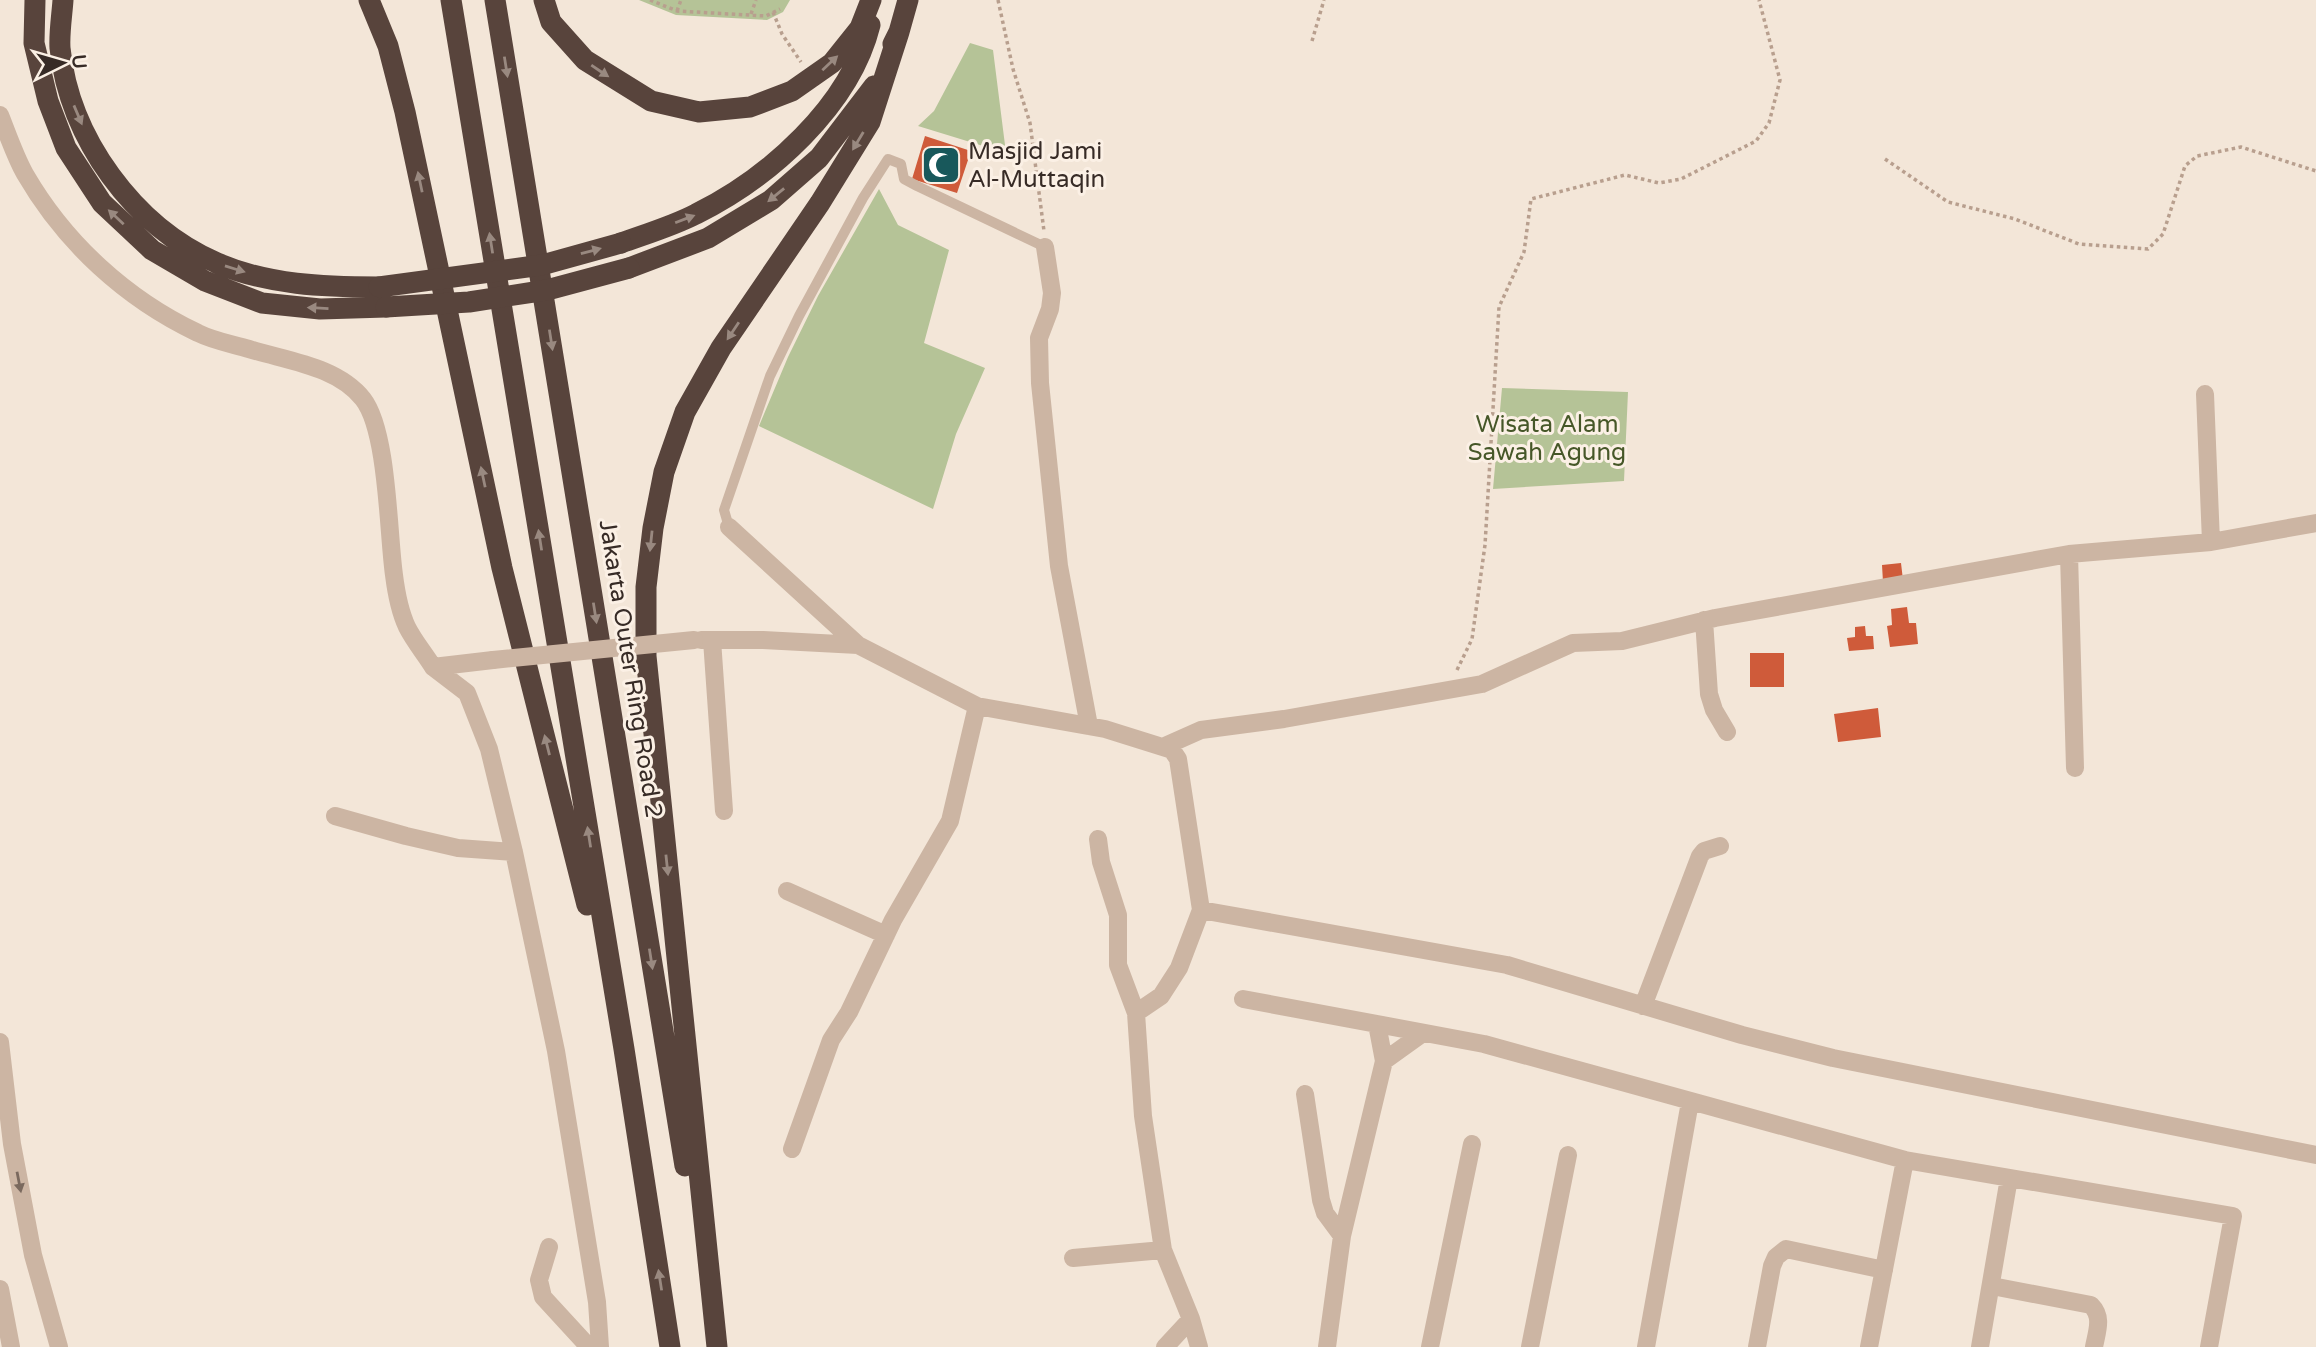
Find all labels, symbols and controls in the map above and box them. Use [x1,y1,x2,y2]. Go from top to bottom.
north arrow [28,28,98,98]
text: U [67,53,91,70]
one-way arrow [821,55,838,71]
one-way arrow [501,56,512,78]
one-way arrow [591,64,610,77]
one-way arrow [73,104,84,125]
one-way arrow [852,132,865,151]
place label: Masjid Jami Al-Muttaqin [968,137,1105,194]
mosque icon: Masjid Jami Al-Muttaqin [920,144,962,186]
one-way arrow [414,171,425,193]
one-way arrow [768,187,786,202]
one-way arrow [108,209,125,225]
one-way arrow [674,213,695,224]
one-way arrow [485,232,496,254]
one-way arrow [581,246,602,256]
one-way arrow [224,264,245,274]
one-way arrow [307,302,329,313]
one-way arrow [726,322,740,340]
one-way arrow [546,329,557,351]
park label: Wisata Alam Sawah Agung [1468,410,1626,467]
one-way arrow [477,466,488,488]
street label: Jakarta Outer Ring Road 2 [593,518,668,820]
one-way arrow [534,529,545,551]
one-way arrow [646,530,657,552]
one-way arrow [590,602,601,624]
one-way arrow [541,734,552,756]
one-way arrow [583,826,594,848]
one-way arrow [662,854,673,876]
one-way arrow [646,948,657,970]
one-way arrow [13,1171,24,1193]
one-way arrow [654,1268,665,1290]

